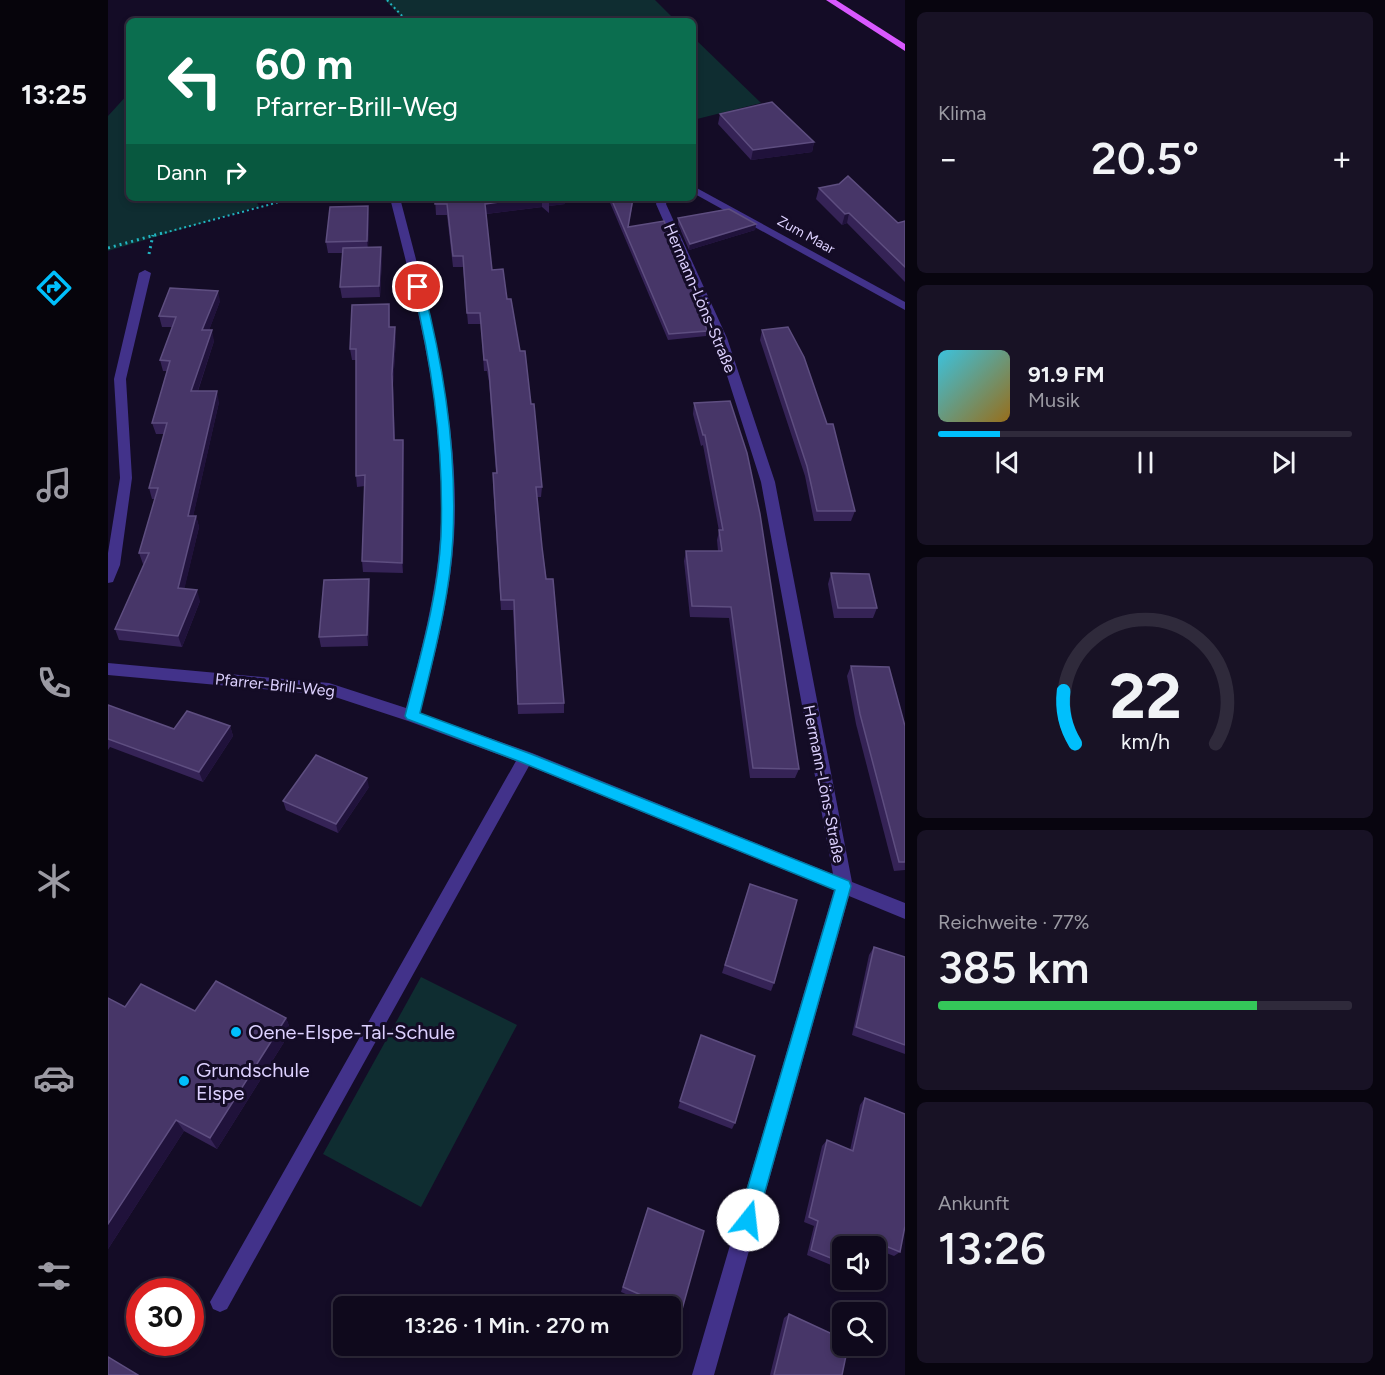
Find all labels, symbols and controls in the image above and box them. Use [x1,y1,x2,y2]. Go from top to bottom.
text: 60 m [255,39,353,90]
icon: left [156,42,234,120]
text: 13:25 [21,78,87,111]
text: Pfarrer-Brill-Weg [255,90,458,123]
text: Klima [938,101,986,125]
text: 20.5° [1091,131,1199,185]
text: − [938,139,959,178]
text: + [1331,139,1352,178]
icon: right [219,156,252,189]
text: Dann [156,159,207,186]
street label: Zum Maar [774,212,838,258]
street label: Hermann-Löns-Straße [660,220,740,376]
pin [392,261,443,312]
icon: directions [33,267,75,309]
icon: arrive [401,270,434,303]
text: 91.9 FM [1028,361,1105,388]
text: Musik [1028,388,1080,412]
icon: previous [991,446,1024,479]
icon: pause [1129,446,1162,479]
icon: next [1267,446,1300,479]
icon: music [33,464,75,506]
text: 22 [1109,660,1181,735]
icon: phone [33,662,75,704]
street label: Pfarrer-Brill-Weg [214,669,336,701]
street label: Hermann-Löns-Straße [799,703,849,865]
text: km/h [1121,730,1169,755]
icon: climate [33,860,75,902]
text: Reichweite · 77% [938,910,1090,934]
text: 385 km [938,940,1089,994]
place label: Oene-Elspe-Tal-Schule [248,1020,455,1044]
marker: Oene-Elspe-Tal-Schule [229,1025,243,1039]
icon: car [33,1057,75,1099]
place label: Grundschule Elspe [196,1058,310,1105]
marker: Grundschule Elspe [177,1074,191,1088]
position arrow [716,1188,780,1252]
text: Ankunft [938,1191,1010,1215]
text: 13:26 [938,1221,1046,1275]
map controls [832,1236,886,1356]
button: sound [832,1236,886,1290]
icon: filters [33,1255,75,1297]
speed limit sign: 30 [126,1278,204,1356]
button: search [832,1302,886,1356]
text: 13:26 · 1 Min. · 270 m [405,1312,609,1339]

